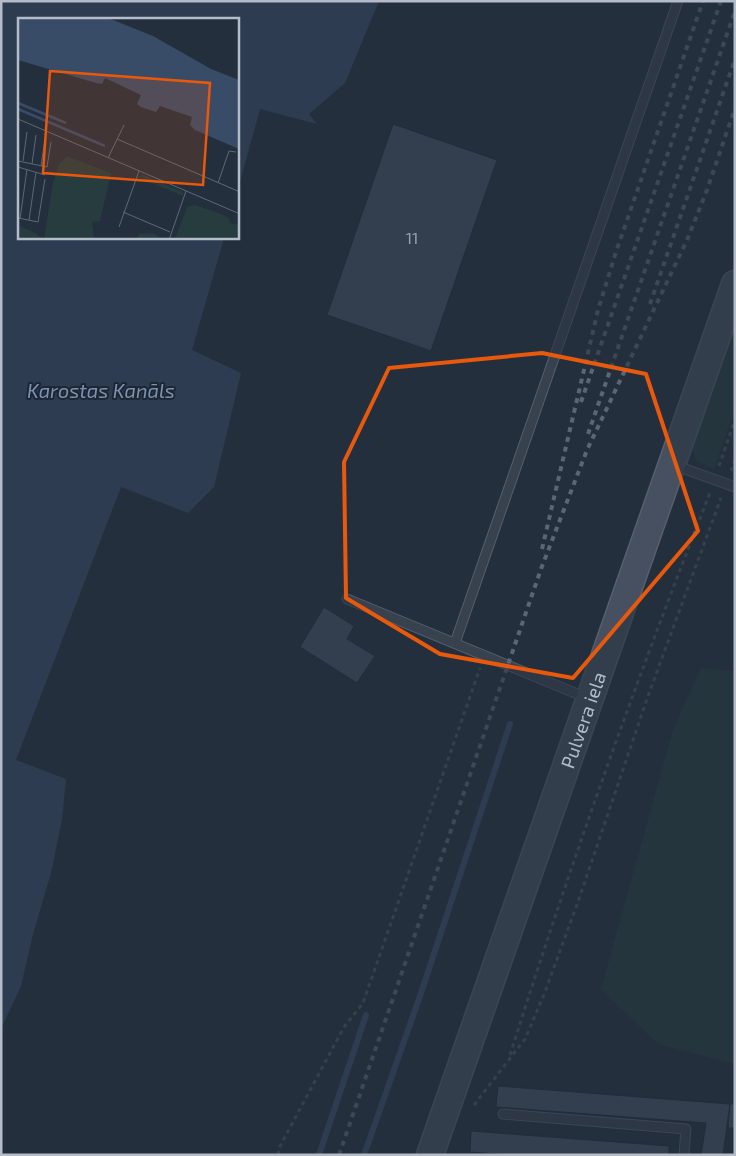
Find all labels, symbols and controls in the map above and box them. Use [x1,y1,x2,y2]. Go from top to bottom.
inset map [18,18,239,239]
house number: 11 [406,228,418,247]
water label: Karostas Kanāls [27,378,175,402]
street label: Pulvera iela [555,669,610,771]

